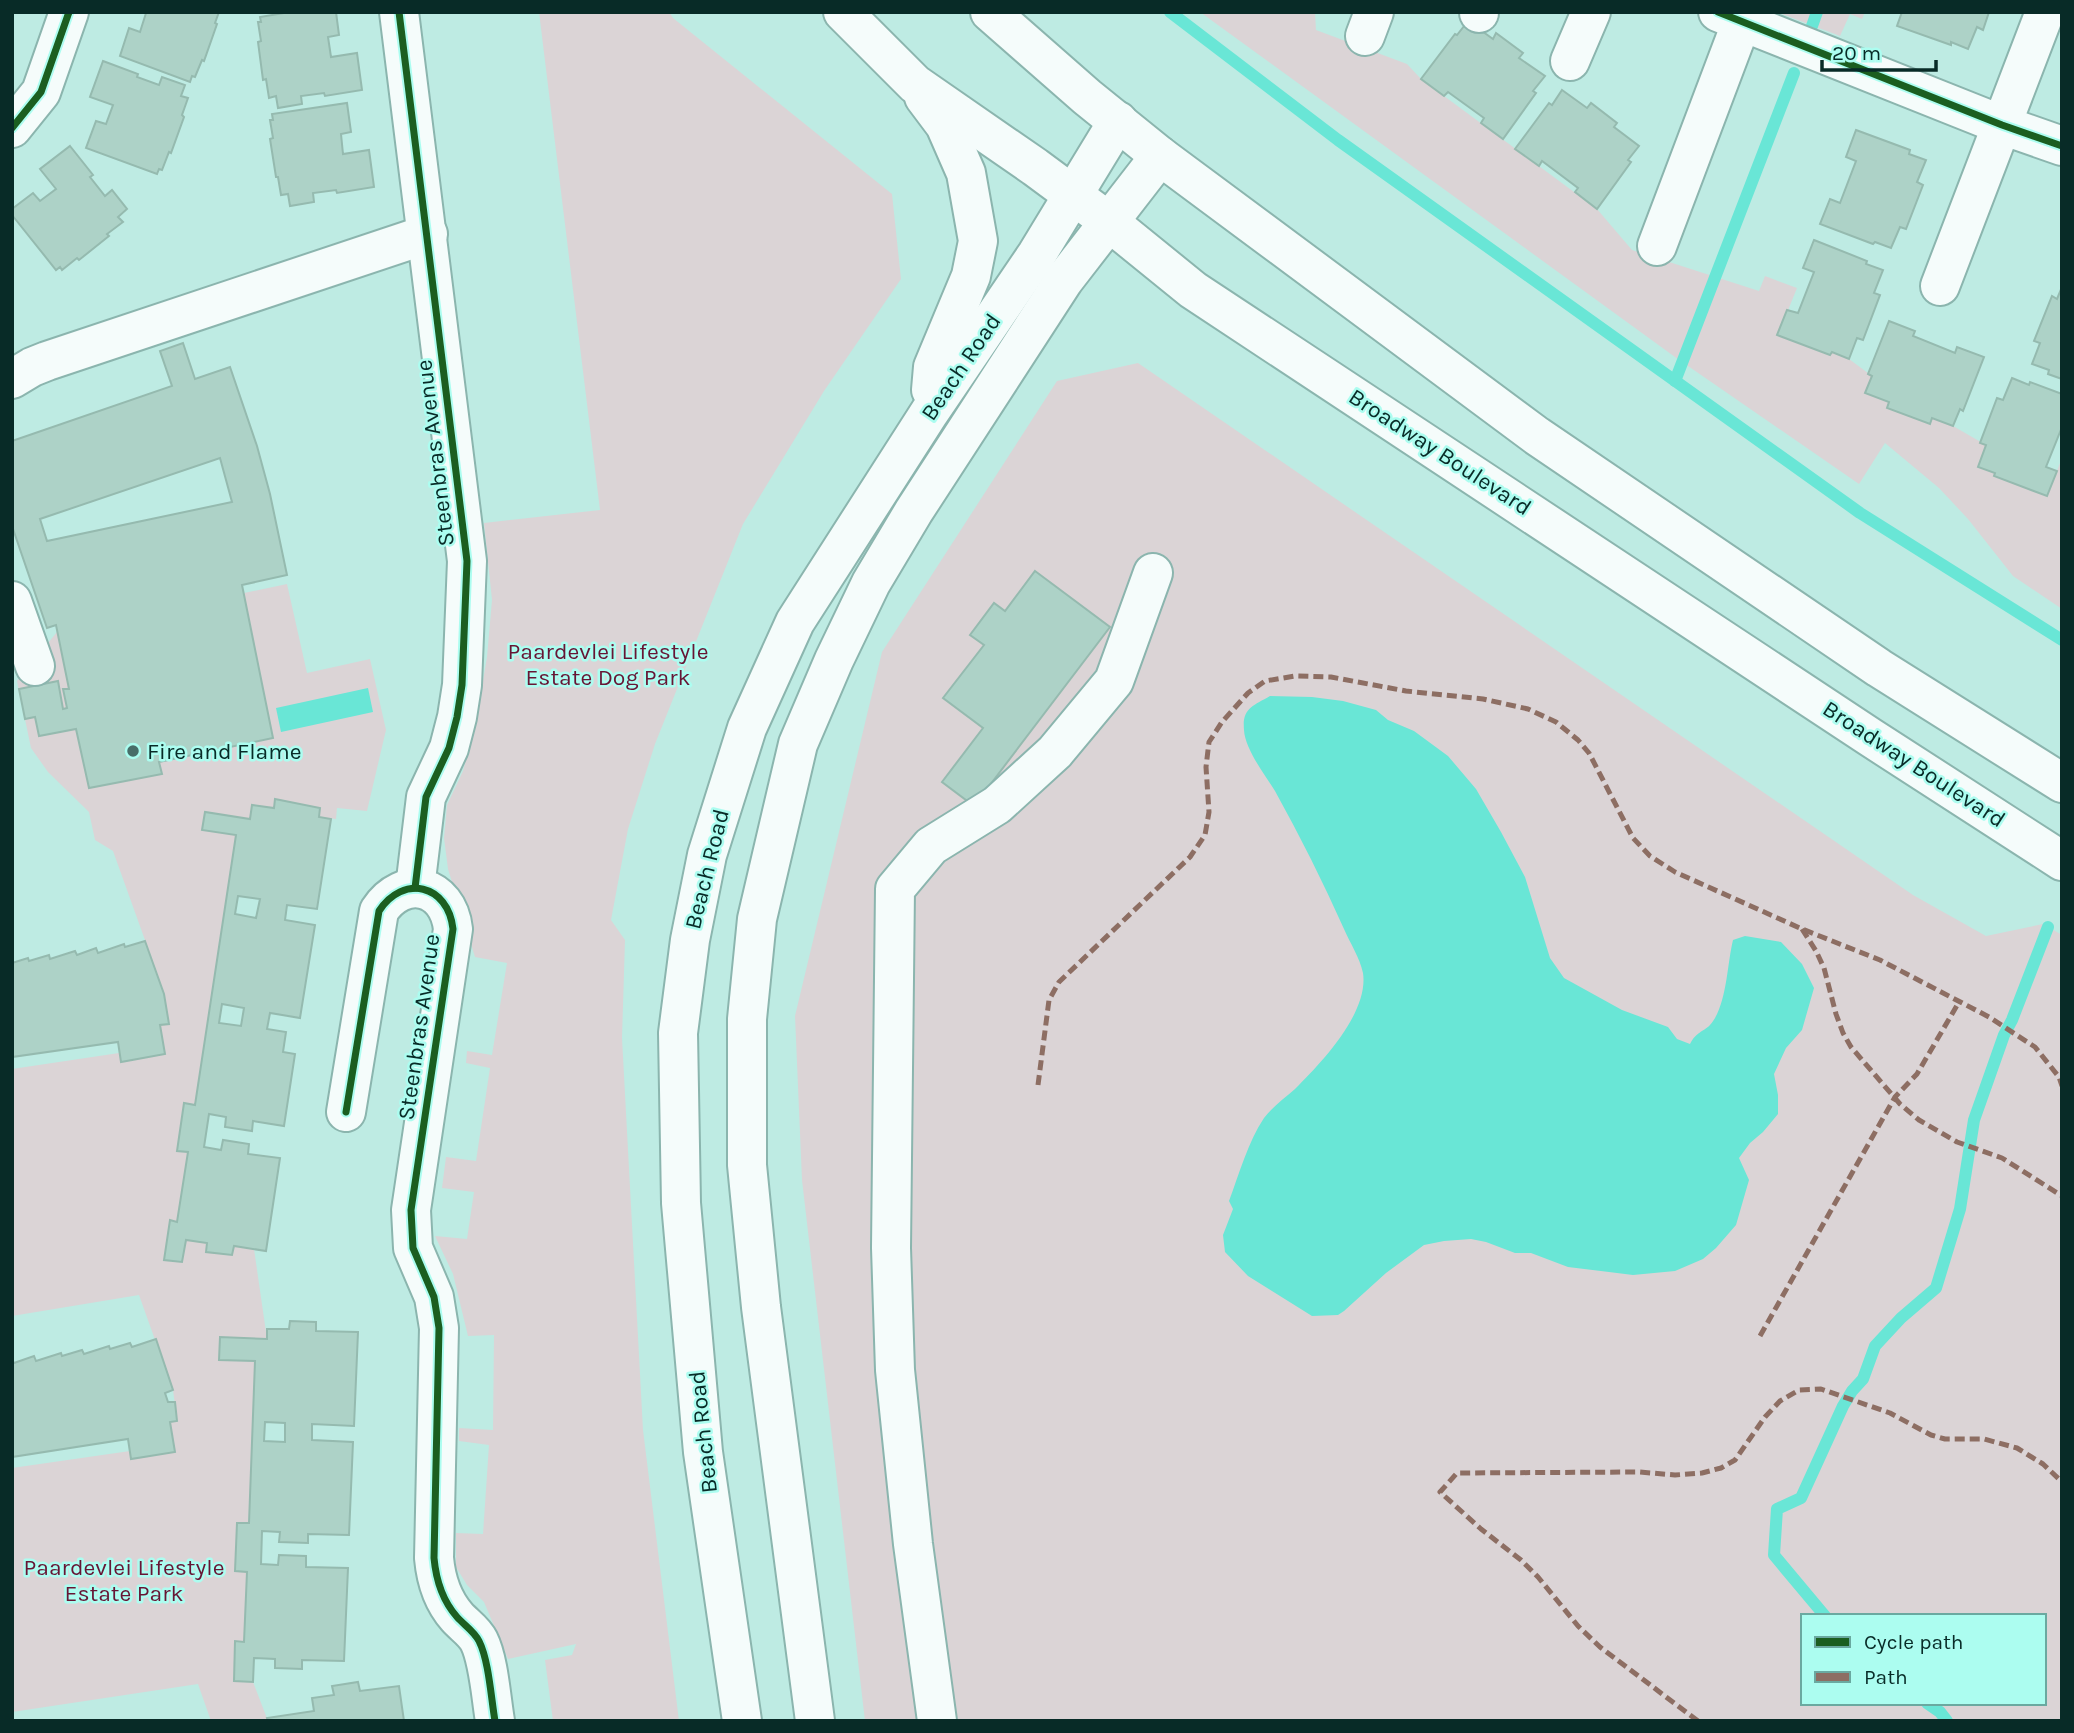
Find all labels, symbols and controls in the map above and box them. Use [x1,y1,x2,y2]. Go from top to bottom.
scale bar [1822,28,1936,72]
text: 20 m [1832,41,1881,65]
street label: Beach Road [915,308,1007,426]
street label: Steenbras Avenue [410,358,460,548]
street label: Broadway Boulevard [1344,383,1536,521]
park label: Paardevlei Lifestyle Estate Dog Park [508,638,708,691]
street label: Broadway Boulevard [1818,695,2010,833]
place label: Fire and Flame [147,738,302,765]
marker: Fire and Flame [125,743,141,759]
street label: Beach Road [679,806,735,932]
street label: Steenbras Avenue [393,932,445,1122]
street label: Beach Road [683,1369,723,1495]
park label: Paardevlei Lifestyle Estate Park [24,1554,224,1607]
legend [1801,1614,2046,1705]
text: Cycle path [1864,1630,1964,1654]
text: Path [1864,1665,1908,1689]

